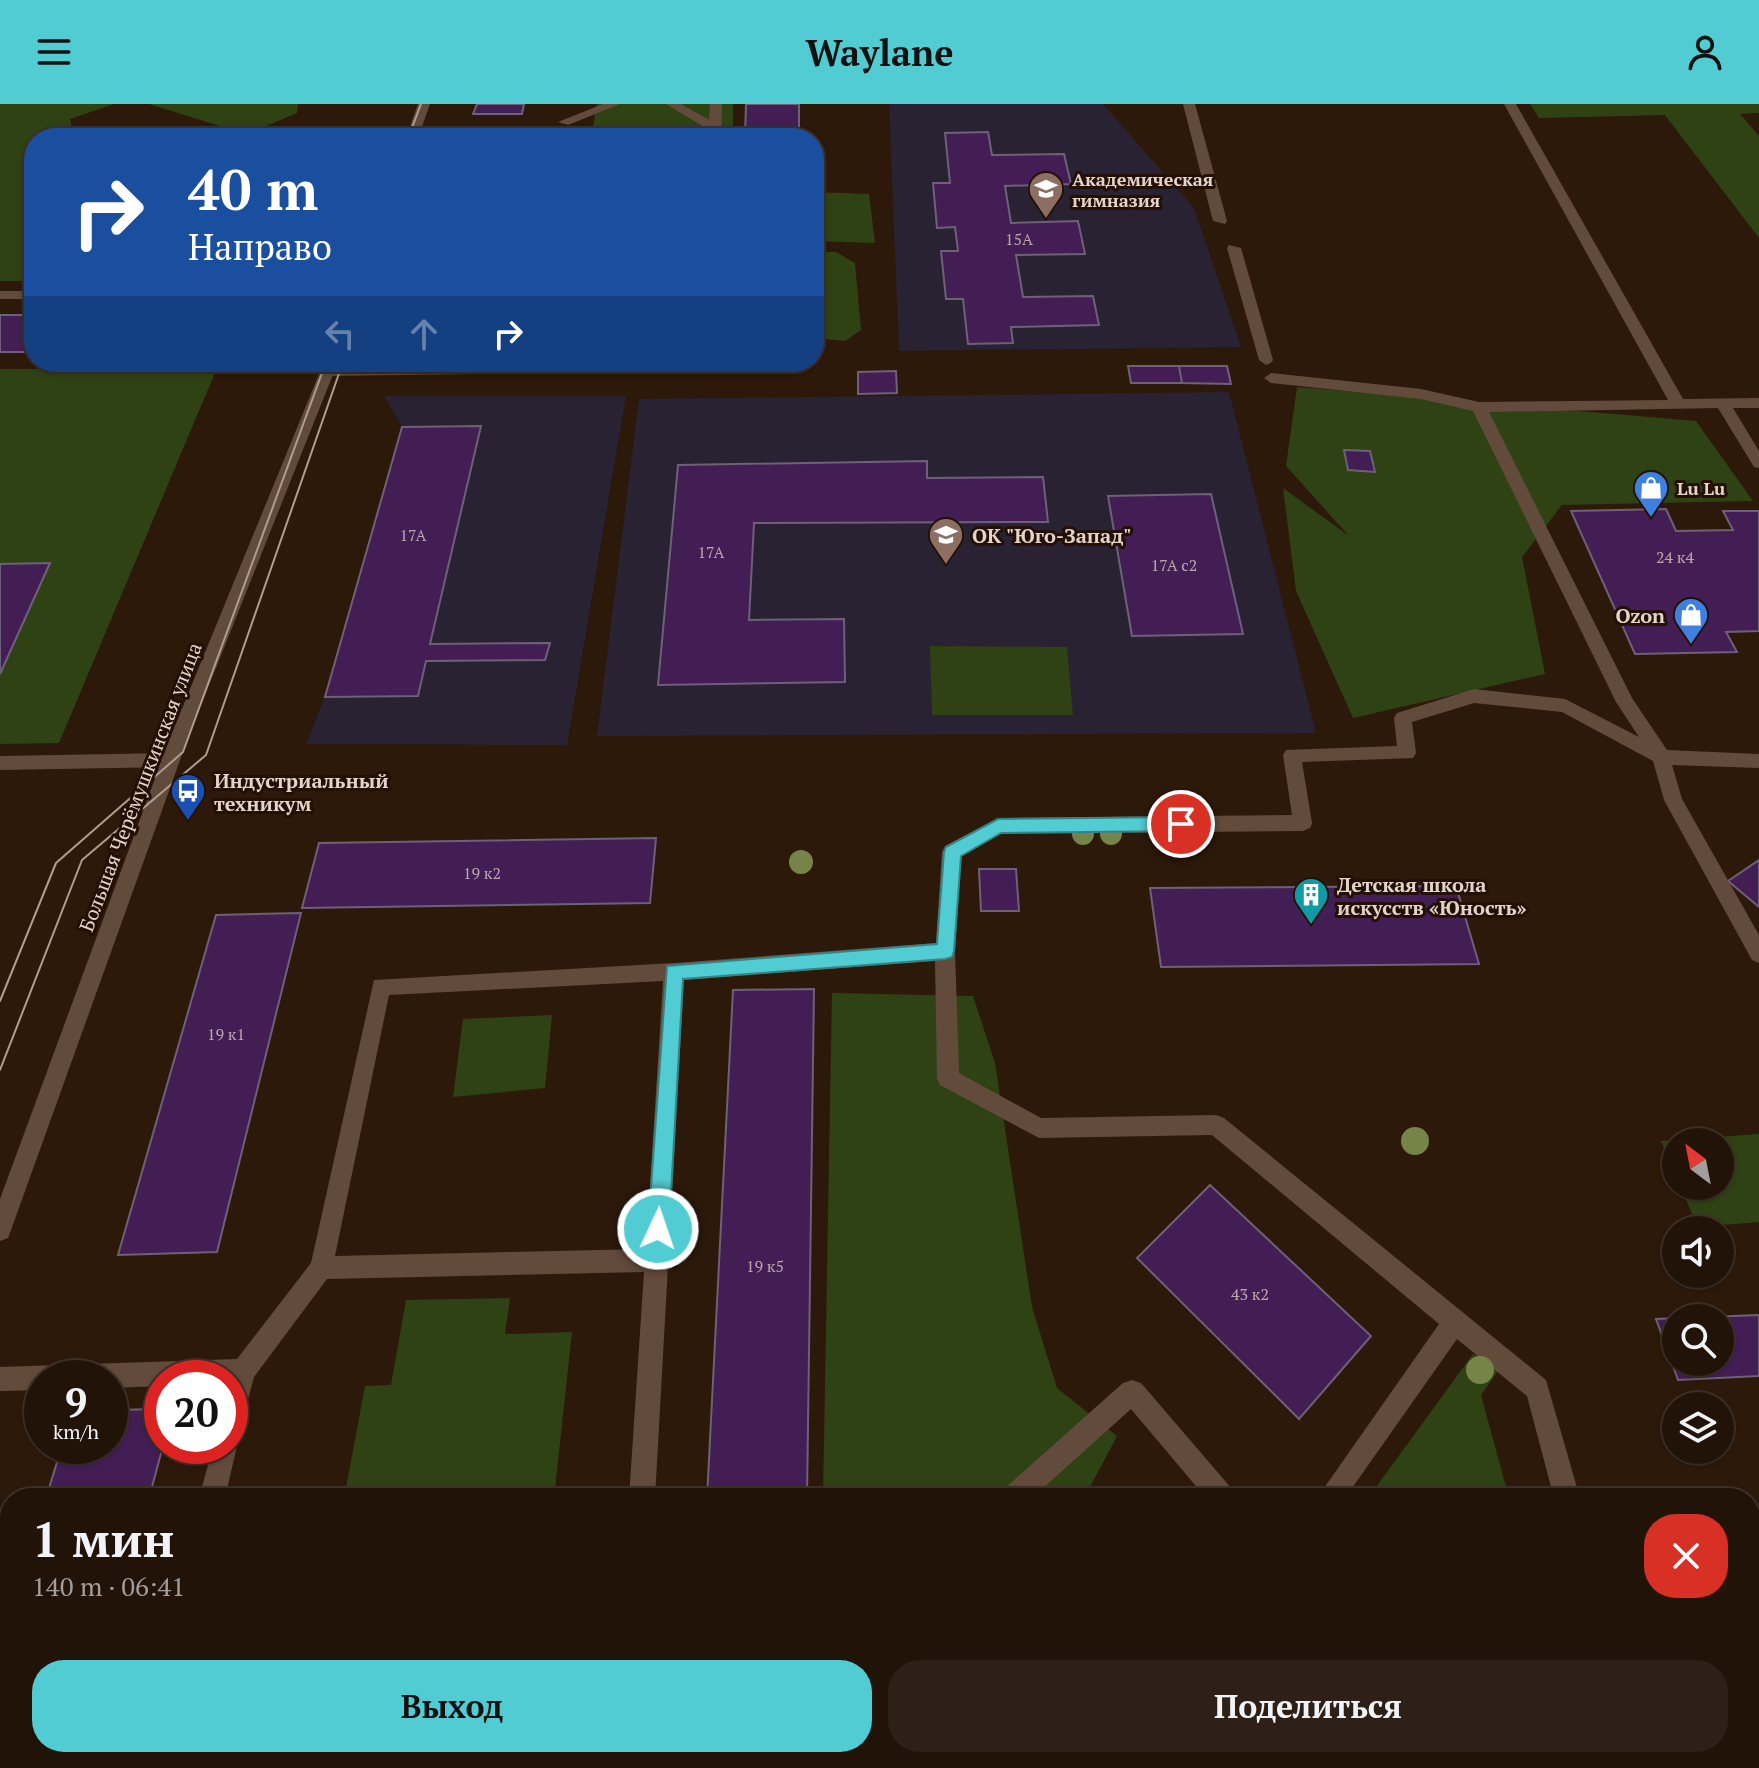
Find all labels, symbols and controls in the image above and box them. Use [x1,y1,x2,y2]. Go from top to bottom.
text: Waylane [805,29,954,76]
icon: menu [32,30,76,74]
icon: person [1683,30,1727,74]
text: 40 m [188,152,318,226]
icon: right [56,160,160,264]
place label: Академическая гимназия [1072,167,1213,212]
school or university icon: Академическая гимназия [1027,170,1065,220]
text: Направо [188,223,332,270]
house number: 15А [1005,228,1033,250]
icon: left [318,312,362,356]
icon: ahead [402,312,446,356]
icon: right [486,312,530,356]
shop icon: Lu Lu [1632,469,1670,519]
place label: Lu Lu [1677,476,1725,500]
school or university icon: ОК "Юго-Запад" [927,516,965,566]
place label: ОК "Юго-Запад" [972,522,1132,549]
house number: 17А [400,524,426,546]
house number: 17А [698,541,724,563]
house number: 24 к4 [1656,546,1695,568]
house number: 17А с2 [1151,554,1197,576]
shop icon: Ozon [1672,596,1710,646]
place label: Ozon [1616,602,1665,629]
street label: Большая Черёмушкинская улица [72,639,208,935]
place label: Индустриальный техникум [214,767,389,817]
bus stop icon: Индустриальный техникум [169,772,207,822]
pin [1147,790,1215,858]
icon: arrive [1159,802,1203,846]
house number: 19 к2 [463,862,501,884]
place label: Детская школа искусств «Юность» [1337,871,1527,921]
building icon: Детская школа искусств «Юность» [1292,876,1330,926]
house number: 19 к1 [207,1023,245,1045]
north arrow [1662,1128,1734,1200]
map controls [1662,1128,1734,1464]
position arrow [616,1187,700,1271]
button: sound [1662,1216,1734,1288]
house number: 19 к5 [746,1255,784,1277]
house number: 43 к2 [1231,1283,1269,1305]
button: search [1662,1304,1734,1376]
speed limit sign: 20 [144,1360,248,1464]
text: 9 [65,1375,87,1428]
button: layers [1662,1392,1734,1464]
text: km/h [53,1418,99,1445]
text: 1 мин [32,1507,174,1571]
button: close [1644,1514,1728,1598]
text: 140 m · 06:41 [32,1569,185,1603]
button: Выход [32,1660,872,1752]
button: Поделиться [888,1660,1728,1752]

